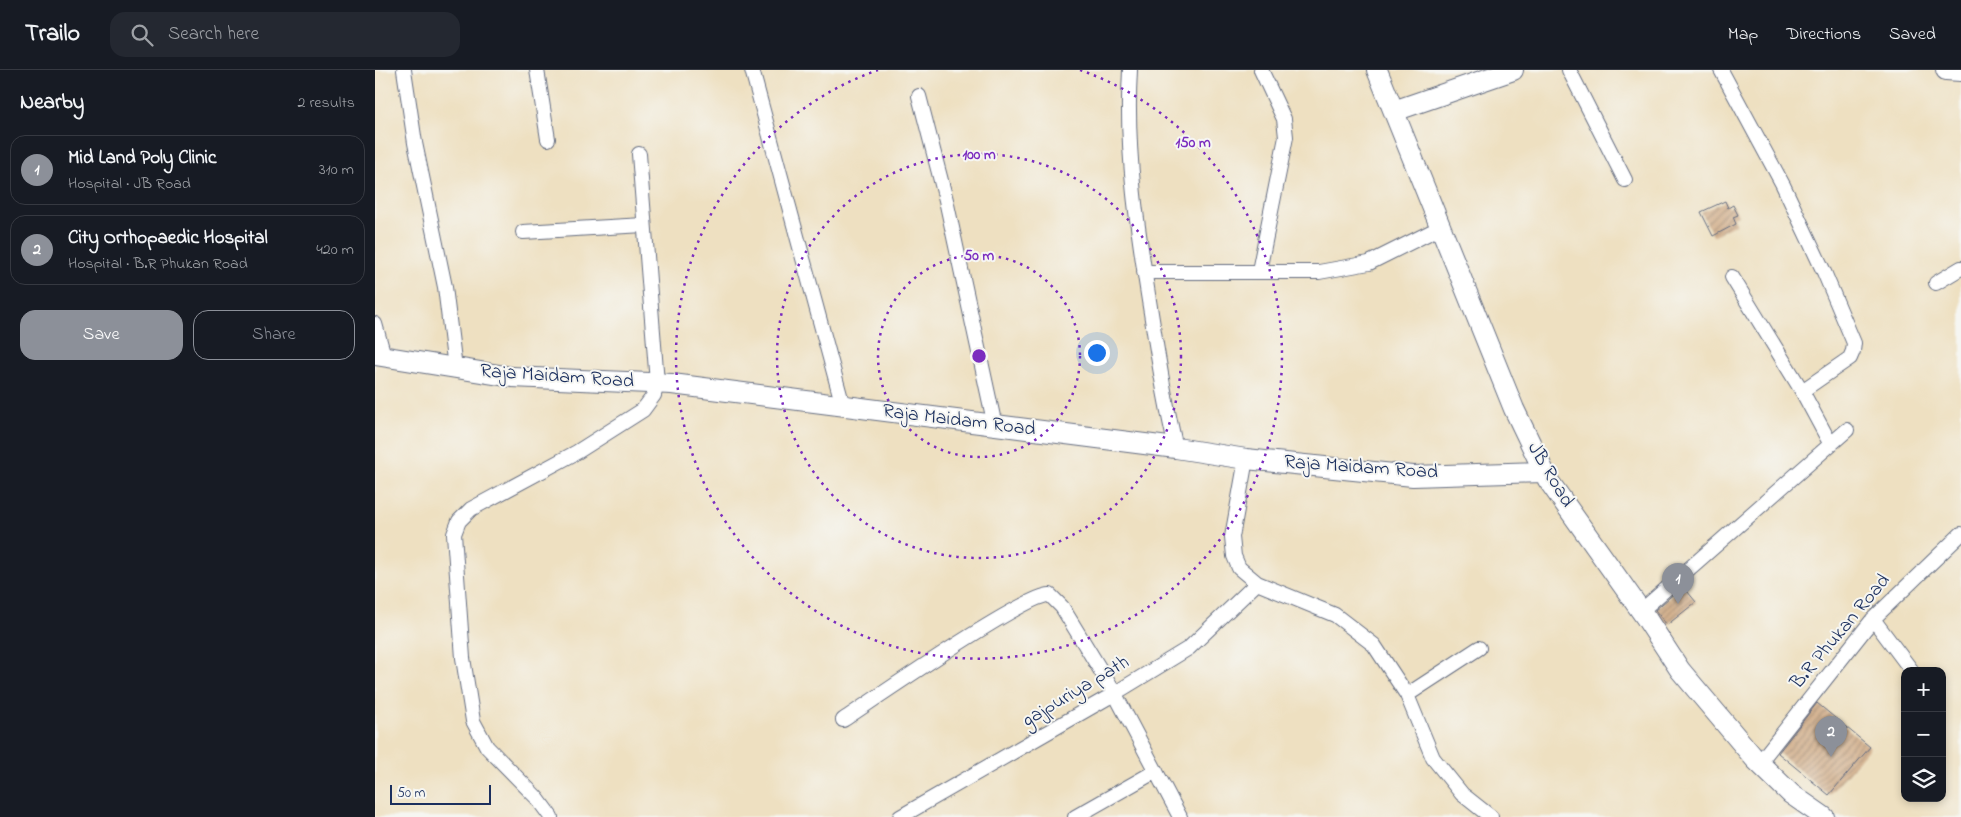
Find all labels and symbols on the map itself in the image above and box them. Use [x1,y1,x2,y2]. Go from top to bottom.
text: 150 m [1175,132,1211,154]
text: 100 m [962,144,996,166]
text: 50 m [964,245,995,267]
your location [1084,340,1110,366]
centre of rings [970,347,988,365]
street label: Raja Maidam Road [479,357,635,397]
street label: Raja Maidam Road [881,397,1037,445]
street label: JB Road [1519,437,1581,513]
street label: Raja Maidam Road [1283,448,1439,488]
pin: 1 [1662,563,1694,604]
street label: B.R Phukan Road [1783,568,1898,697]
street label: gajpuriya path [1016,648,1136,737]
pin: 2 [1815,716,1847,757]
scale bar [390,782,491,805]

